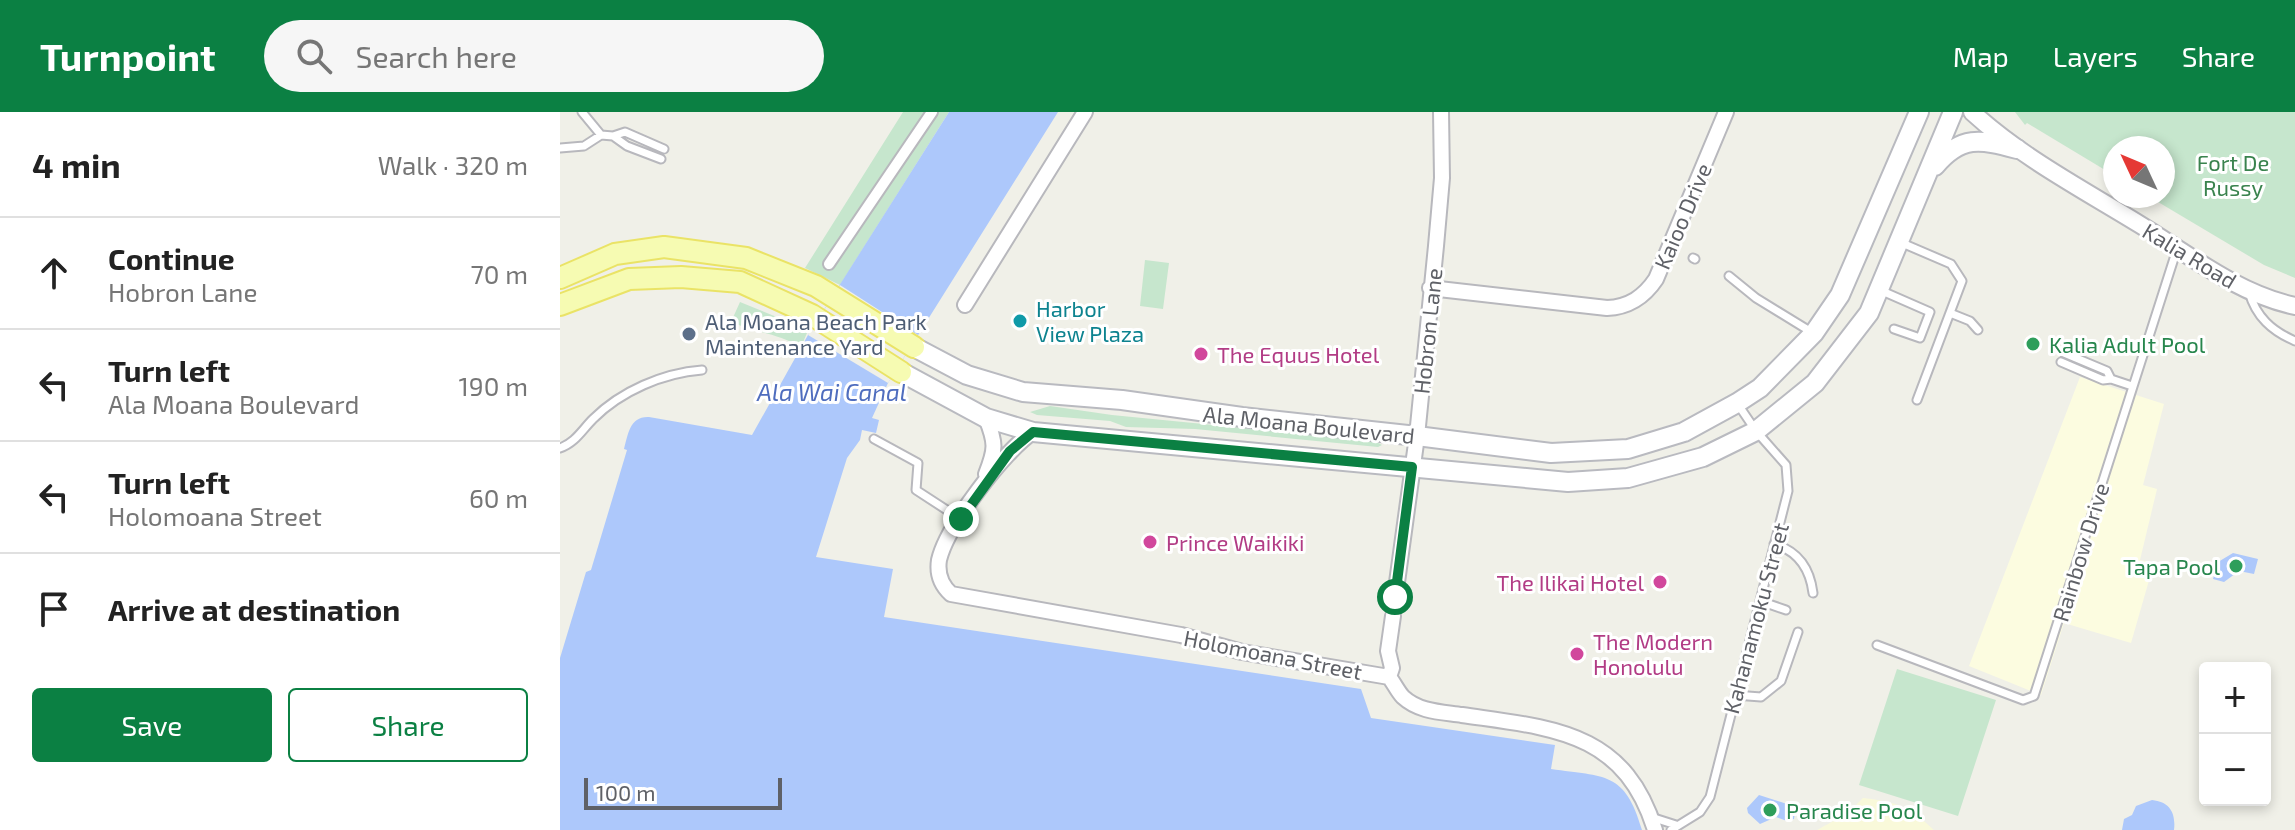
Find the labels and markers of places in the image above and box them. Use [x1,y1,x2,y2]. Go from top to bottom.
place label: Harbor View Plaza [1036,295,1144,346]
place label: Ala Moana Beach Park Maintenance Yard [705,308,927,359]
marker: Harbor View Plaza [1011,312,1029,330]
marker: Ala Moana Beach Park Maintenance Yard [680,325,698,343]
place label: Kalia Adult Pool [2049,331,2206,357]
marker: Kalia Adult Pool [2024,335,2042,353]
place label: The Equus Hotel [1217,341,1380,367]
marker: The Equus Hotel [1192,345,1210,363]
place label: Prince Waikiki [1166,529,1305,555]
marker: Prince Waikiki [1141,533,1159,551]
place label: Tapa Pool [2123,553,2220,579]
marker: Tapa Pool [2227,557,2245,575]
place label: The Ilikai Hotel [1496,569,1644,595]
marker: The Ilikai Hotel [1651,573,1669,591]
place label: The Modern Honolulu [1593,628,1713,679]
marker: The Modern Honolulu [1568,645,1586,663]
place label: Paradise Pool [1786,797,1923,823]
marker: Paradise Pool [1761,801,1779,819]

